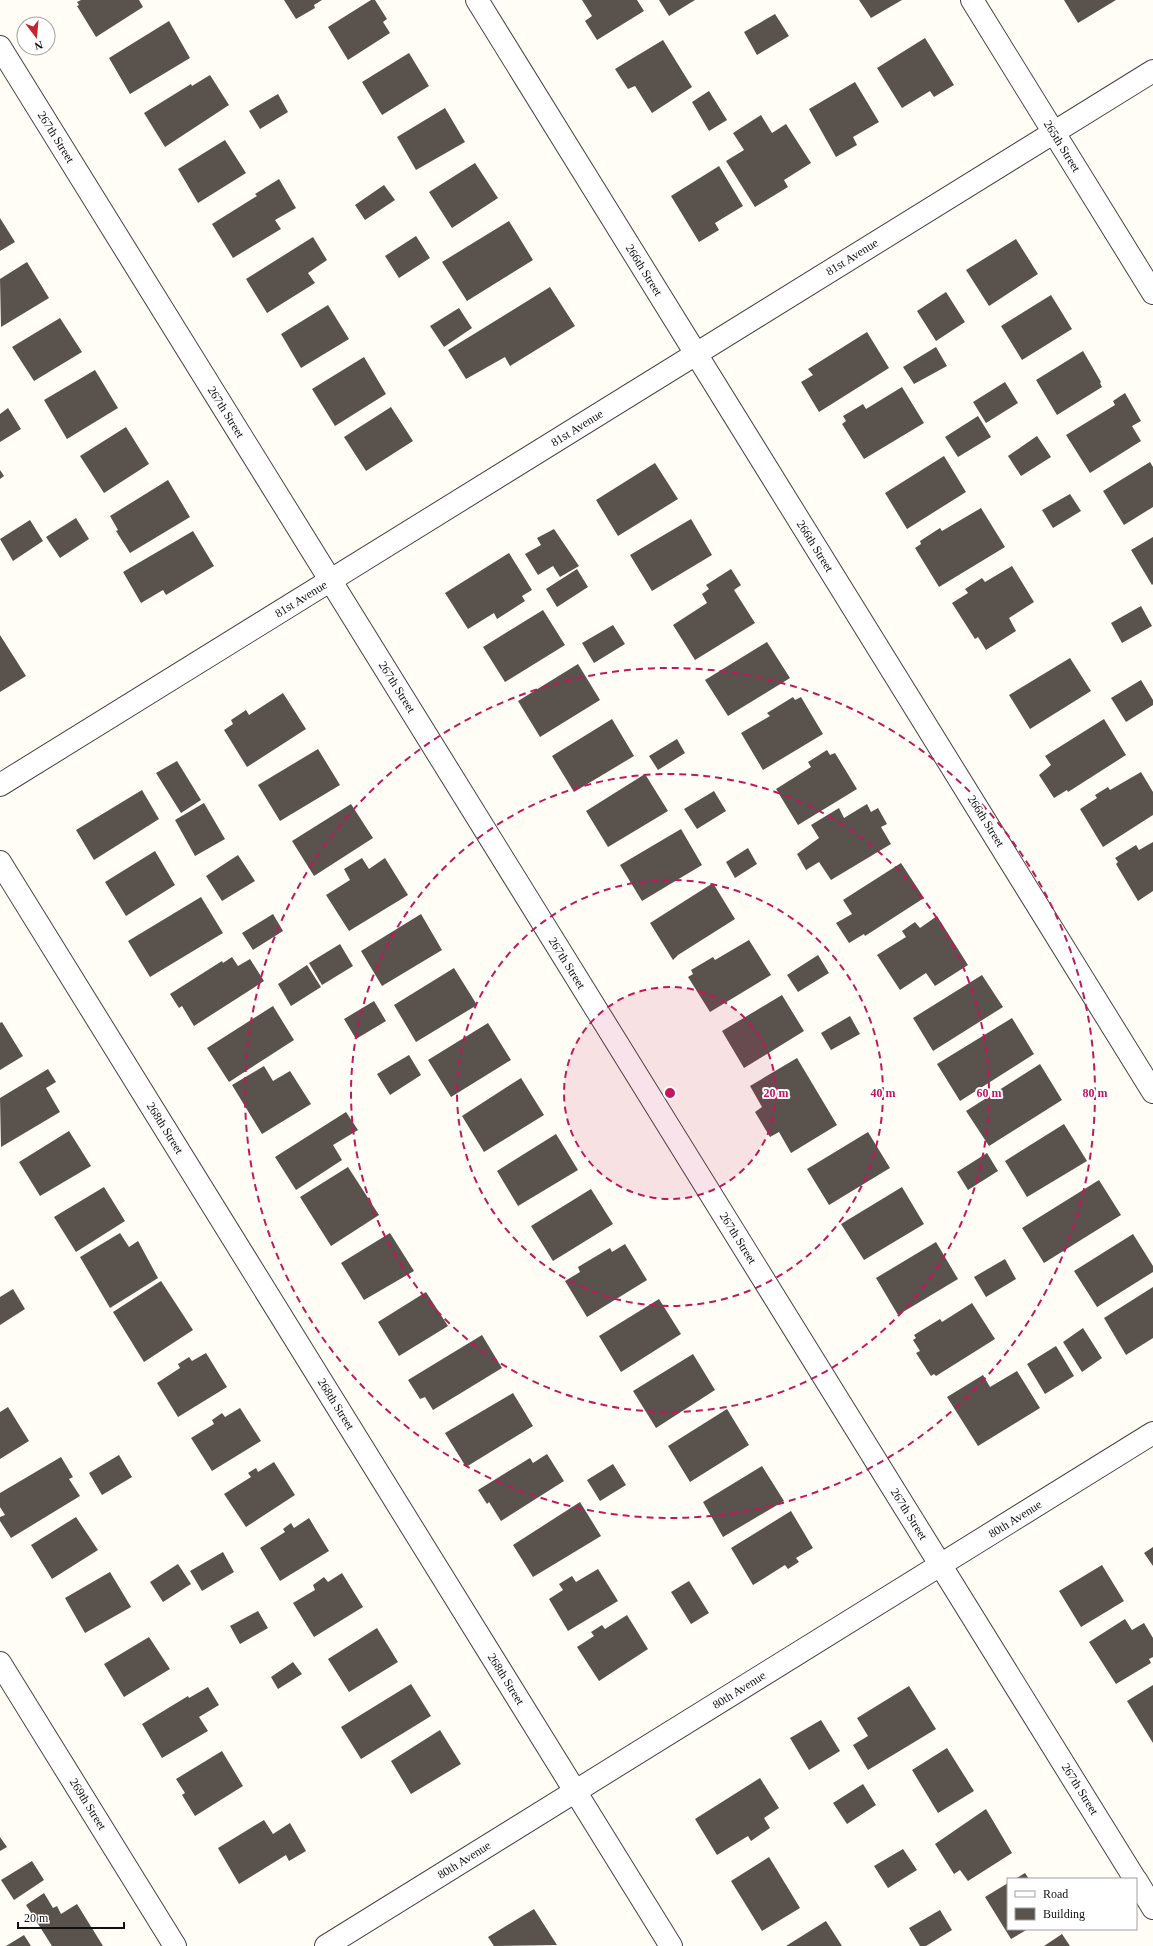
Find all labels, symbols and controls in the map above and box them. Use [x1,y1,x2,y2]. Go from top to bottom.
north arrow [16,16,56,56]
text: N [33,39,44,52]
street label: 267th Street [35,109,78,166]
street label: 265th Street [1041,118,1084,175]
street label: 81st Avenue [823,235,881,279]
street label: 266th Street [623,242,666,299]
street label: 267th Street [205,384,248,441]
street label: 81st Avenue [548,406,606,450]
street label: 266th Street [794,518,837,575]
street label: 81st Avenue [272,577,330,621]
street label: 267th Street [376,659,419,716]
street label: 266th Street [965,793,1008,850]
street label: 267th Street [546,935,589,992]
centre of rings [663,1086,677,1100]
text: 20 m [764,1086,789,1100]
text: 40 m [871,1086,896,1100]
text: 60 m [977,1086,1002,1100]
text: 80 m [1083,1086,1108,1100]
street label: 268th Street [144,1100,187,1157]
street label: 267th Street [717,1210,760,1267]
street label: 268th Street [315,1376,358,1433]
street label: 267th Street [888,1486,931,1543]
street label: 80th Avenue [986,1497,1044,1541]
street label: 268th Street [485,1651,528,1708]
street label: 80th Avenue [710,1668,768,1712]
street label: 267th Street [1059,1761,1102,1818]
street label: 269th Street [67,1776,110,1833]
street label: 80th Avenue [435,1838,493,1882]
legend [1007,1878,1137,1930]
text: Road [1043,1887,1068,1901]
scale bar [18,1904,124,1930]
text: Building [1043,1907,1085,1921]
text: 20 m [24,1911,49,1925]

